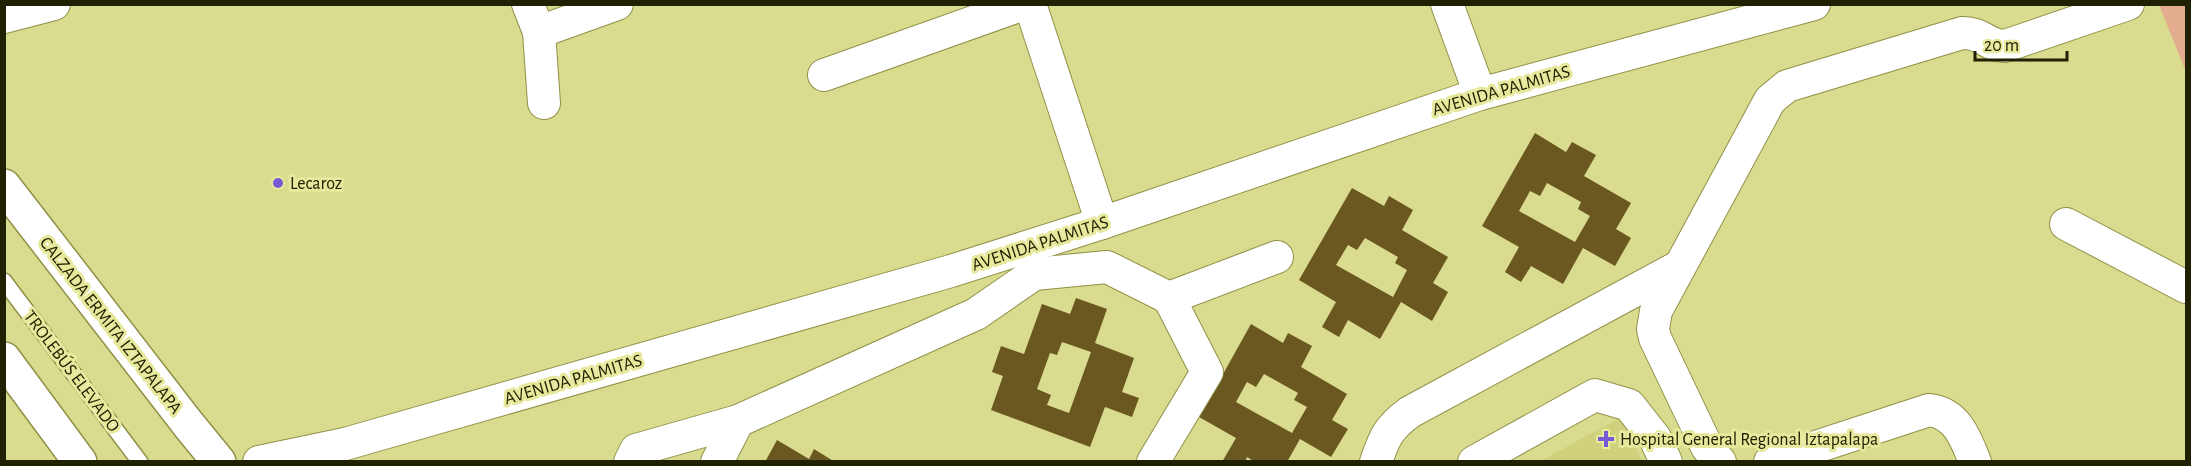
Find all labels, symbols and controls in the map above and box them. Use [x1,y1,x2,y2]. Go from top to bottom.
scale bar [1975,24,2066,62]
text: 20 m [1984,37,2019,55]
street label: AVENIDA PALMITAS [1430,63,1572,119]
place label: Lecaroz [290,175,342,193]
marker: Lecaroz [271,176,285,190]
street label: AVENIDA PALMITAS [970,213,1111,275]
street label: CALZADA ERMITA IZTAPALAPA [36,234,185,418]
street label: TROLEBÚS ELEVADO [20,306,125,436]
street label: AVENIDA PALMITAS [502,352,644,408]
marker: Hospital General Regional Iztapalapa [1597,430,1615,448]
place label: Hospital General Regional Iztapalapa [1620,431,1878,449]

